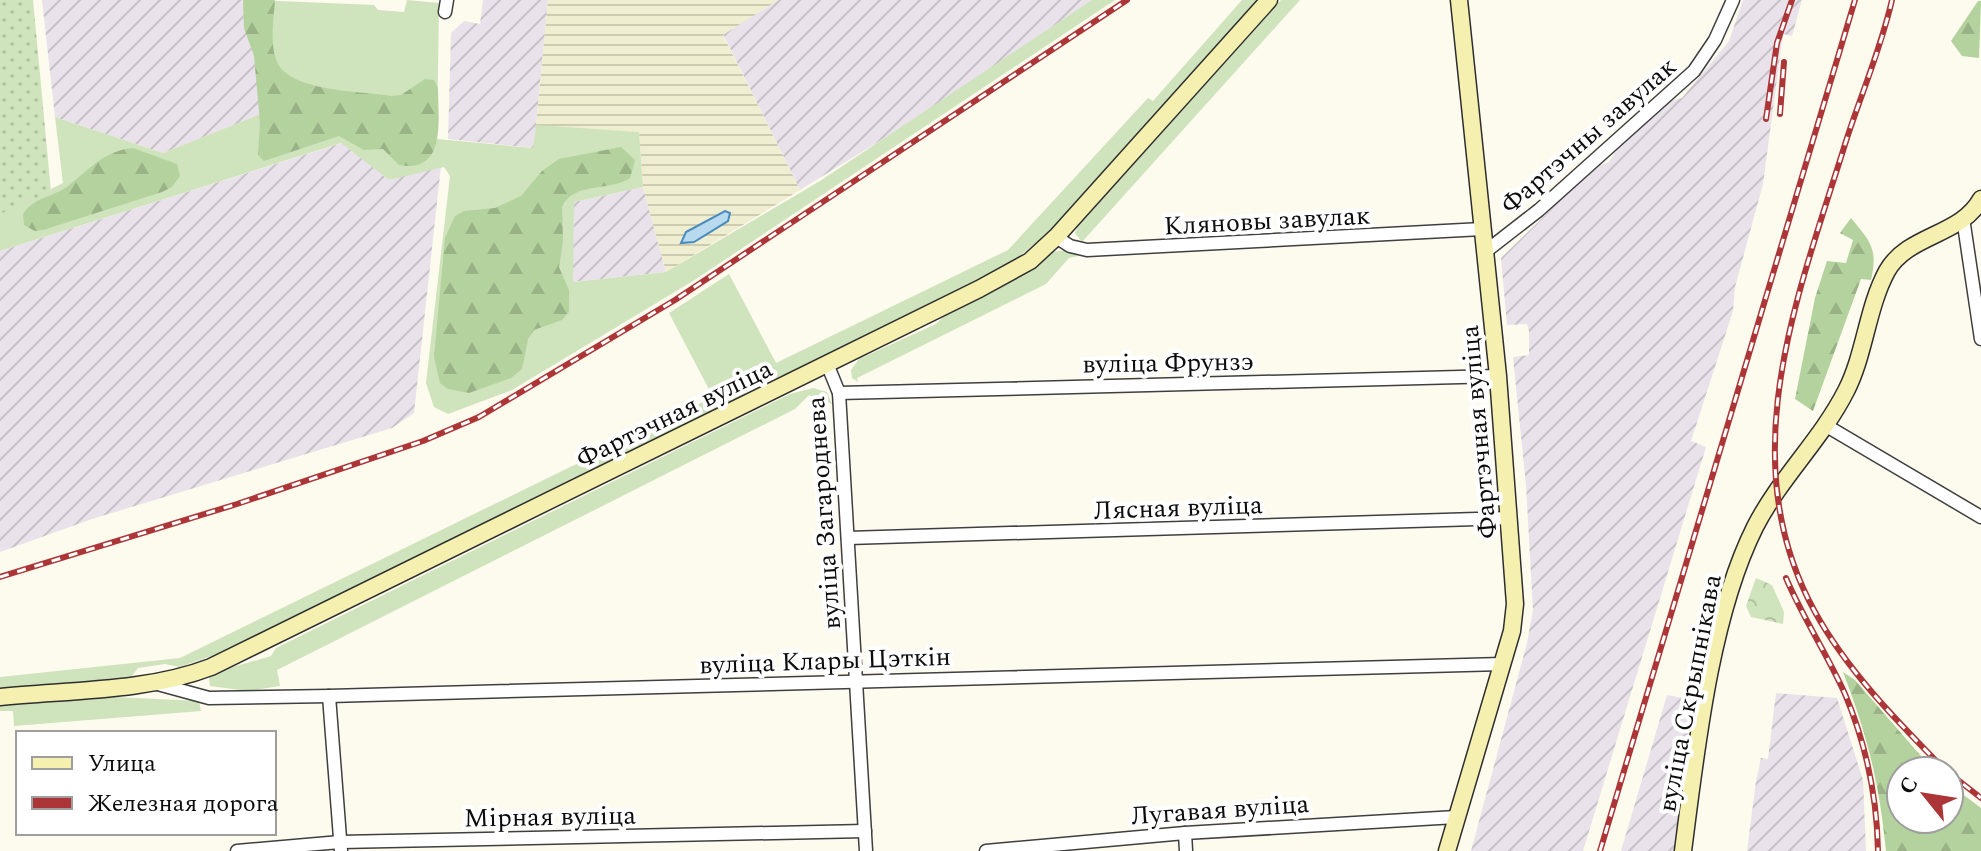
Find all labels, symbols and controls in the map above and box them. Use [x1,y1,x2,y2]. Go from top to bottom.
street label: Фартэчны завулак [1492,48,1686,224]
street label: Кляновы завулак [1163,196,1371,246]
street label: Фартэчная вуліца [1450,323,1508,540]
street label: вуліца Фрунзэ [1082,342,1254,384]
street label: Фартэчная вуліца [570,349,780,479]
street label: вуліца Загароднева [796,395,852,631]
street label: Лясная вуліца [1093,485,1264,531]
street label: вуліца Скрыпнікава [1647,571,1733,816]
street label: вуліца Клары Цэткін [698,637,952,685]
legend [16,731,276,835]
text: Улица [88,746,156,782]
north arrow [1885,755,1965,835]
text: С [1891,771,1927,801]
street label: Лугавая вуліца [1130,784,1311,836]
text: Железная дорога [88,786,279,822]
street label: Мірная вуліца [464,795,637,838]

